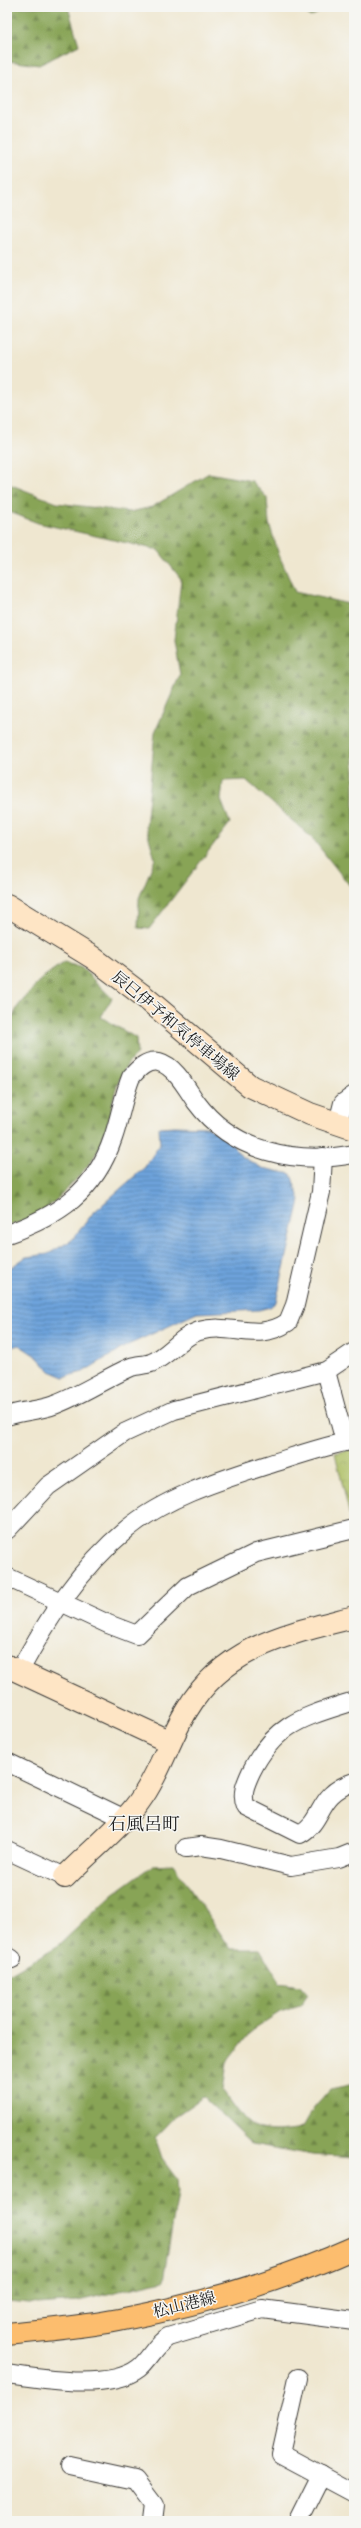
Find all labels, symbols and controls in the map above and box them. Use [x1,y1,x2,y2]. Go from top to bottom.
street label: 辰巳伊予和気停車場線 [107,964,245,1086]
district label: 石風呂町 [108,1810,180,1837]
street label: 松山港線 [150,2285,218,2323]

